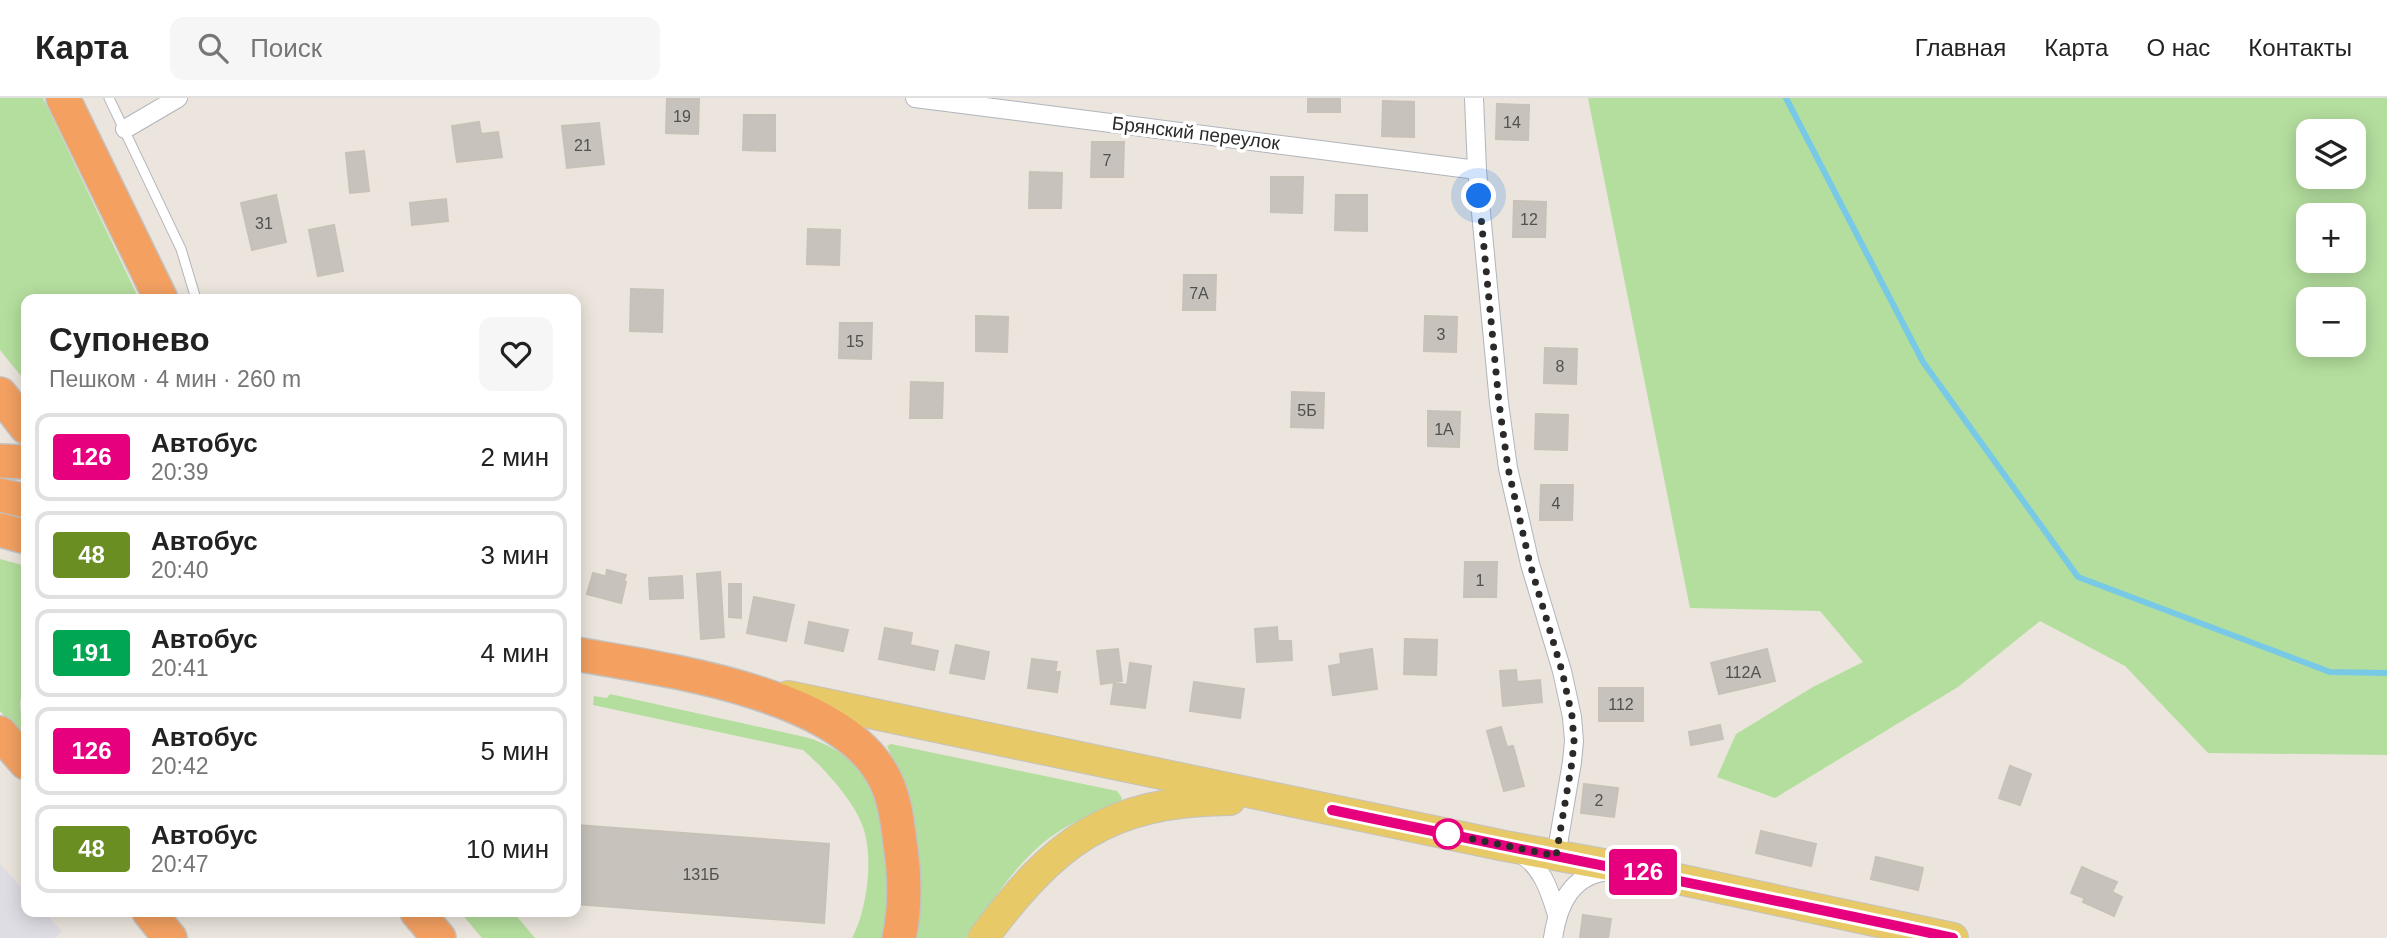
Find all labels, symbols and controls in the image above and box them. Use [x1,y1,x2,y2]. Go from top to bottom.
search box [170,17,660,80]
text: Карта [35,29,128,66]
icon: search [194,29,232,67]
text: Поиск [250,33,322,63]
text: Главная [1915,34,2006,61]
text: Карта [2044,34,2108,61]
text: О нас [2146,34,2210,61]
text: Контакты [2248,34,2352,61]
house number: 19 [673,108,691,125]
street label: Брянский переулок [1111,112,1282,154]
house number: 14 [1503,114,1521,131]
map controls [2296,119,2366,357]
button: layers [2296,119,2366,189]
house number: 21 [574,137,592,154]
house number: 7 [1103,152,1112,169]
your location [1461,178,1496,213]
button: + [2296,203,2366,273]
house number: 12 [1520,211,1538,228]
house number: 31 [255,215,273,232]
house number: 7А [1189,285,1209,302]
button: − [2296,287,2366,357]
button: heart [479,317,553,391]
text: Супонево [49,321,210,358]
house number: 3 [1437,326,1446,343]
house number: 15 [846,333,864,350]
house number: 8 [1556,358,1565,375]
text: Пешком · 4 мин · 260 m [49,366,301,392]
house number: 5Б [1297,402,1317,419]
house number: 1А [1434,421,1454,438]
text: Автобус [151,428,258,458]
text: 2 мин [481,442,549,472]
text: 126 [71,443,112,470]
text: 20:39 [151,459,209,485]
house number: 4 [1552,495,1561,512]
text: Автобус [151,526,258,556]
text: 3 мин [481,540,549,570]
text: 48 [78,541,105,568]
text: 20:40 [151,557,209,583]
house number: 1 [1476,572,1485,589]
text: Автобус [151,624,258,654]
text: 4 мин [481,638,549,668]
text: 191 [71,639,112,666]
text: 20:41 [151,655,209,681]
house number: 112А [1725,664,1761,681]
house number: 112 [1608,696,1634,713]
text: Автобус [151,722,258,752]
text: 5 мин [481,736,549,766]
text: 126 [71,737,112,764]
text: 20:42 [151,753,209,779]
house number: 2 [1595,792,1604,809]
unlabelled marker [1433,819,1463,849]
text: Автобус [151,820,258,850]
text: 10 мин [466,834,549,864]
text: 48 [78,835,105,862]
line badge: 126 [1603,849,1683,895]
text: 20:47 [151,851,209,877]
text: 126 [1623,858,1663,885]
house number: 131Б [682,866,720,883]

